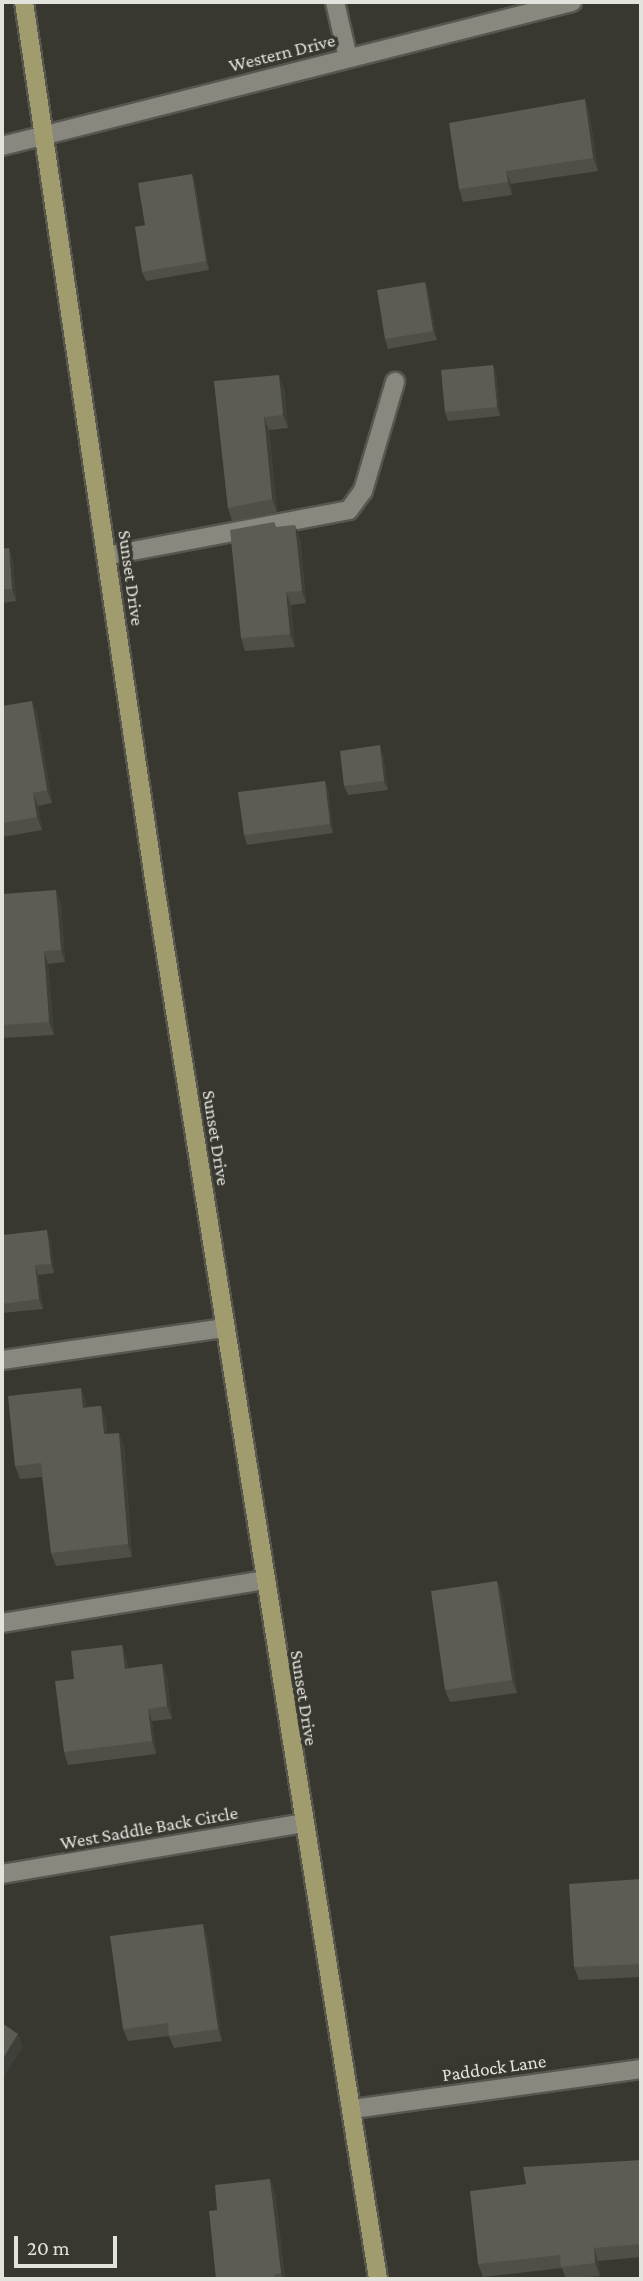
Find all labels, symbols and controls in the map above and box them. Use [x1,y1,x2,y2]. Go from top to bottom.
street label: Western Drive [226,29,338,77]
street label: Sunset Drive [113,529,149,627]
street label: Sunset Drive [197,1089,235,1187]
street label: Sunset Drive [285,1649,323,1747]
street label: West Saddle Back Circle [58,1801,240,1855]
street label: Paddock Lane [441,2049,547,2087]
scale bar [18,2222,121,2266]
text: 20 m [27,2236,70,2260]

